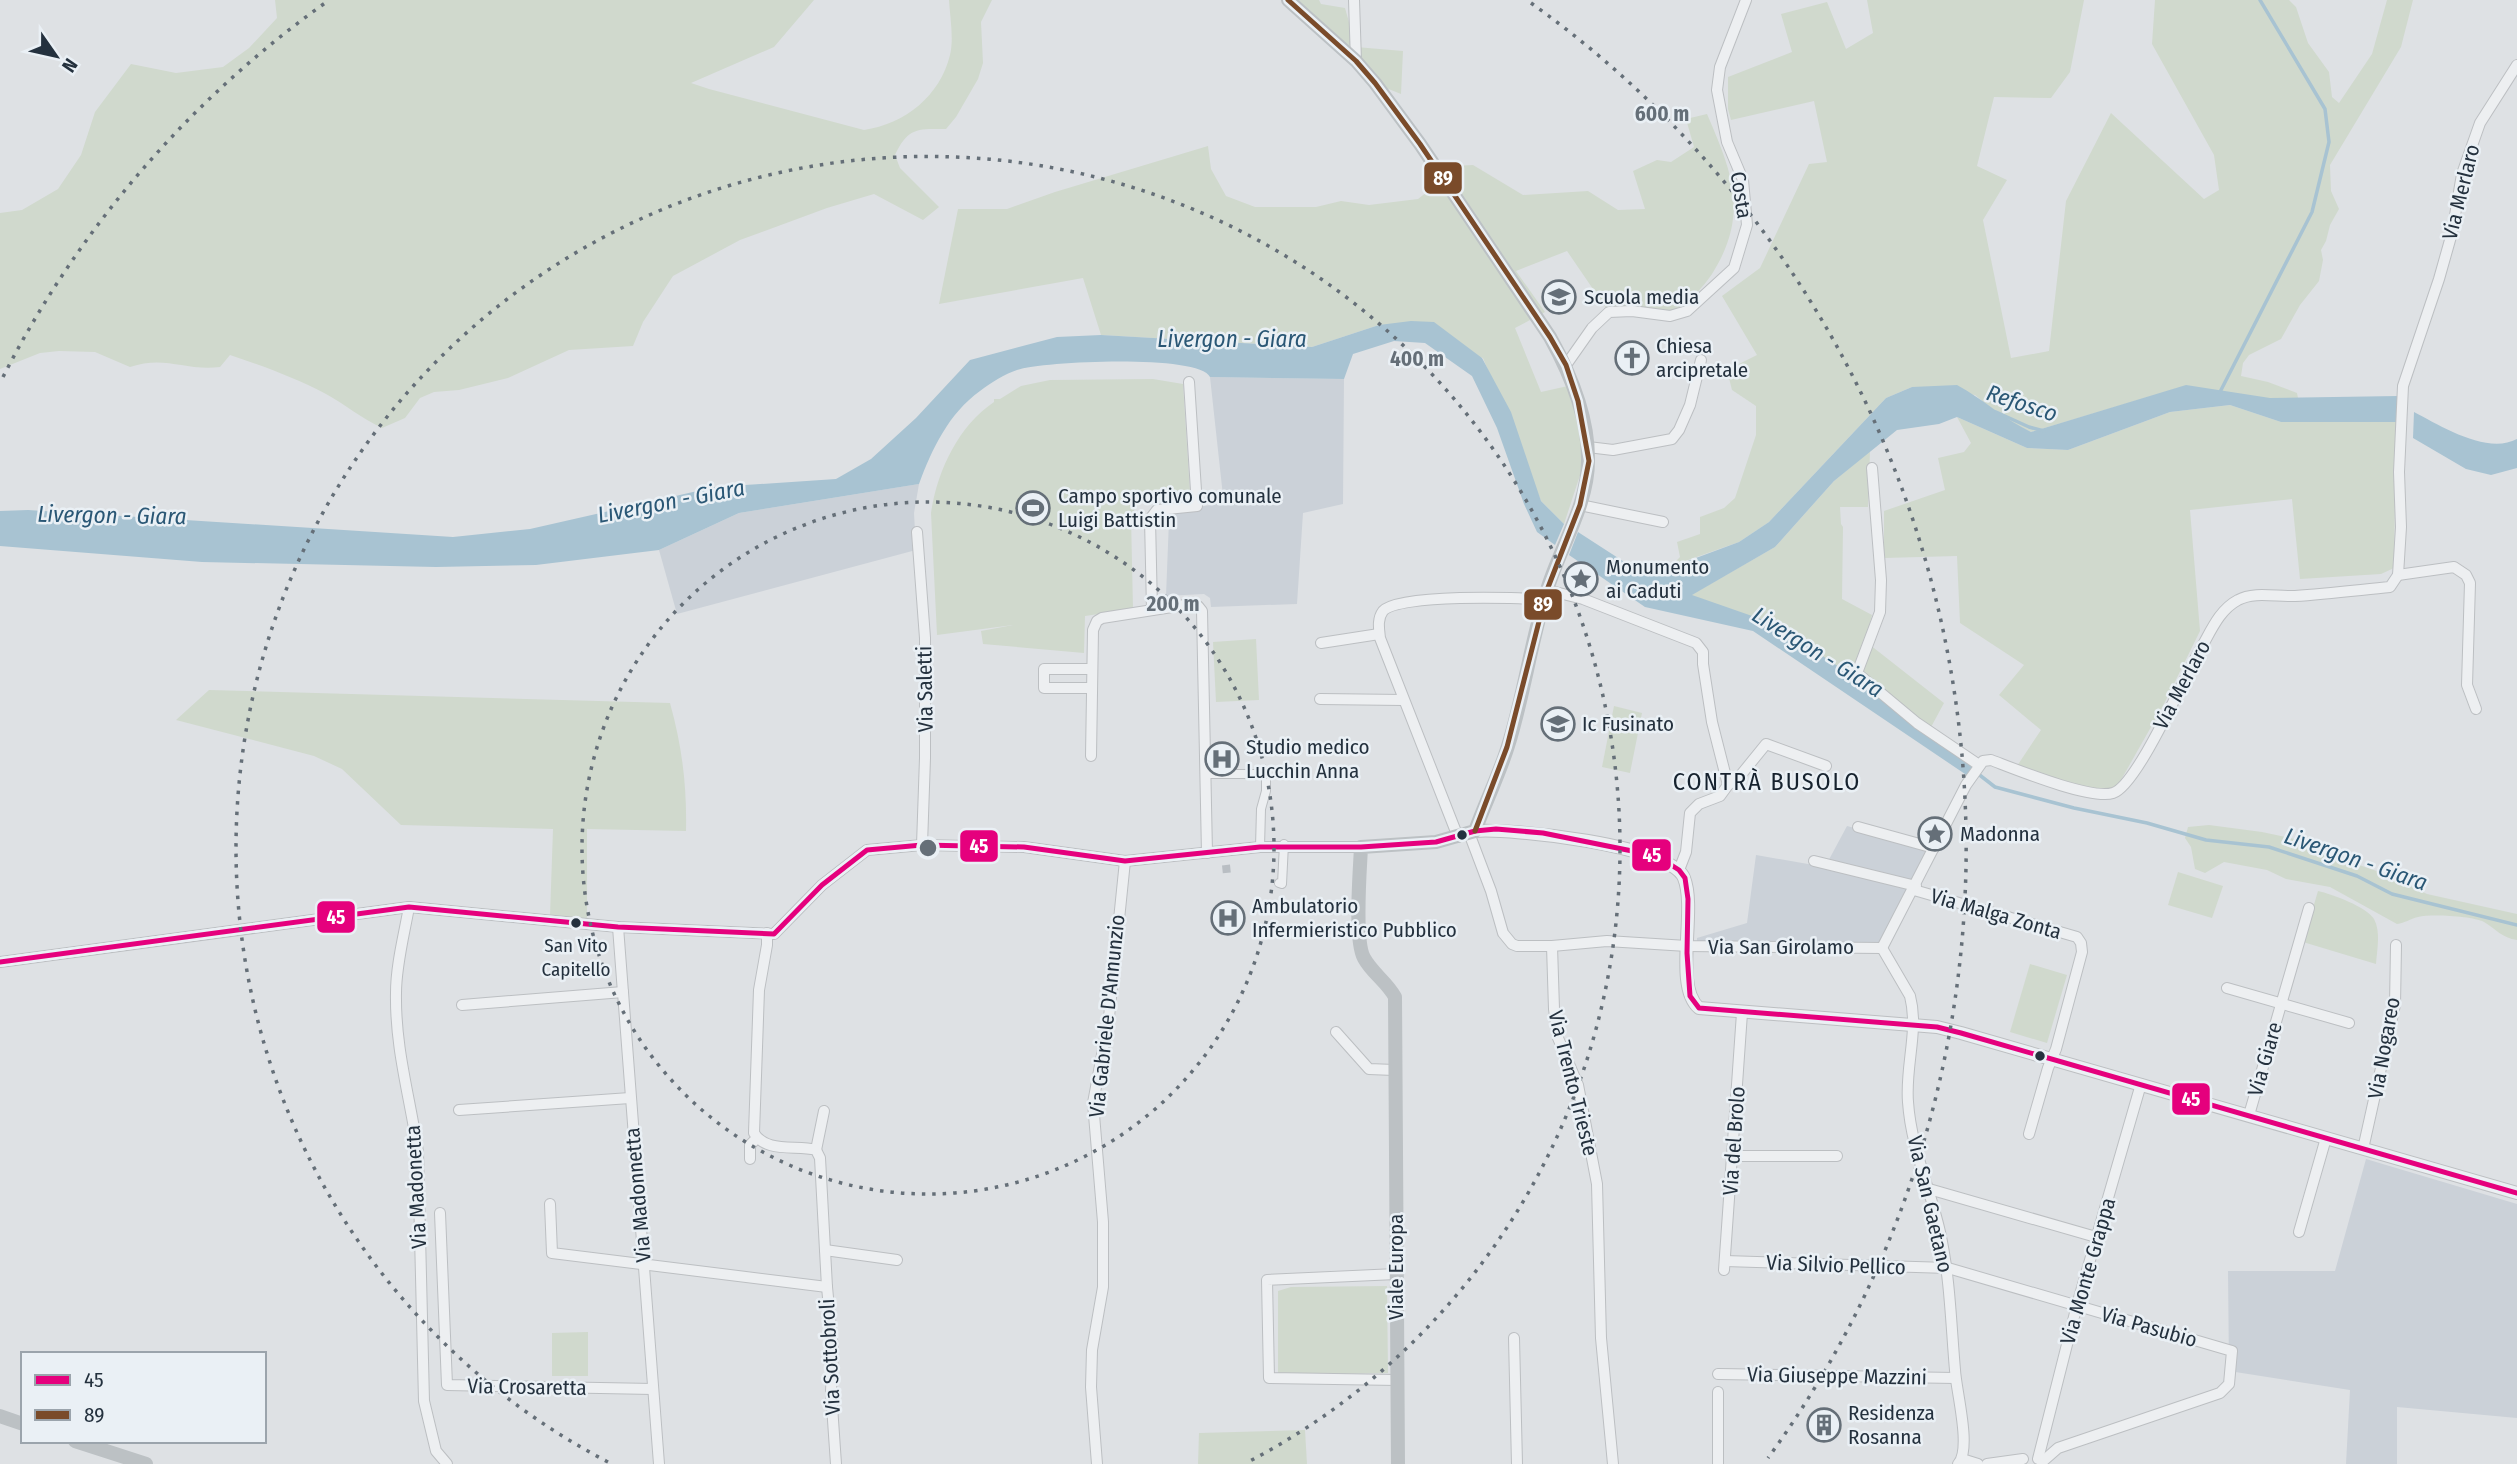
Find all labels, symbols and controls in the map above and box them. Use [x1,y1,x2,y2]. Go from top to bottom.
north arrow [21,21,91,91]
text: N [57,54,82,76]
text: 600 m [1635,101,1689,127]
street label: Via Merlaro [2437,142,2485,242]
line badge: 89 [1423,161,1463,195]
text: 89 [1433,167,1453,190]
street label: Costa [1724,170,1758,220]
school or university icon: Scuola media [1540,278,1578,316]
place label: Scuola media [1584,284,1699,310]
water label: Livergon - Giara [1157,325,1307,353]
place label: Chiesa arcipretale [1656,333,1748,383]
church icon: Chiesa arcipretale [1613,339,1651,377]
text: 400 m [1390,346,1444,372]
water label: Refosco [1983,378,2061,428]
water label: Livergon - Giara [595,473,747,529]
place label: Campo sportivo comunale Luigi Battistin [1058,483,1282,533]
sports icon: Campo sportivo comunale Luigi Battistin [1014,489,1052,527]
water label: Livergon - Giara [37,500,187,530]
place label: Monumento ai Caduti [1606,554,1709,604]
place icon: Monumento ai Caduti [1562,560,1600,598]
line badge: 89 [1523,588,1563,621]
text: 200 m [1145,591,1200,617]
text: 89 [1533,593,1553,616]
water label: Livergon - Giara [1747,601,1889,703]
street label: Via Merlaro [2148,636,2216,734]
street label: Via Saletti [911,646,939,732]
school or university icon: Ic Fusinato [1539,705,1577,743]
place label: Ic Fusinato [1582,711,1674,737]
place label: Studio medico Lucchin Anna [1246,734,1370,784]
hospital icon: Studio medico Lucchin Anna [1203,740,1241,778]
district label: CONTRÀ BUSOLO [1673,767,1861,796]
place icon: Madonna [1916,815,1954,853]
place label: Madonna [1960,821,2040,847]
water label: Livergon - Giara [2281,821,2431,897]
unlabelled marker [1455,828,1469,842]
line badge: 45 [959,829,999,863]
text: 45 [970,835,988,858]
centre of rings [916,836,940,860]
line badge: 45 [1631,838,1672,872]
text: 45 [1643,844,1661,867]
street label: Via Malga Zonta [1928,883,2064,945]
place label: Ambulatorio Infermieristico Pubblico [1252,893,1457,943]
hospital icon: Ambulatorio Infermieristico Pubblico [1209,899,1247,937]
line badge: 45 [316,900,356,934]
text: 45 [327,906,345,929]
street label: Via Gabriele D'Annunzio [1083,913,1131,1119]
marker: San Vito Capitello [569,916,583,930]
place label: San Vito Capitello [542,934,610,981]
street label: Via San Girolamo [1708,934,1854,960]
street label: Via Nogareo [2362,995,2406,1101]
street label: Via Trento Trieste [1542,1008,1604,1158]
street label: Via Giare [2242,1019,2288,1099]
unlabelled marker [2033,1049,2047,1063]
line badge: 45 [2171,1082,2211,1116]
street label: Via del Brolo [1717,1086,1751,1196]
text: 45 [2182,1088,2200,1111]
street label: Via Madonetta [400,1124,432,1250]
street label: Via Madonnetta [619,1127,657,1263]
street label: Via San Gaetano [1902,1133,1958,1275]
street label: Via Monte Grappa [2055,1195,2121,1347]
street label: Viale Europa [1383,1214,1409,1320]
street label: Via Silvio Pellico [1766,1250,1906,1280]
street label: Via Sottobroli [814,1298,846,1416]
street label: Via Pasubio [2098,1301,2200,1353]
legend [21,1352,266,1443]
street label: Via Giuseppe Mazzini [1747,1361,1927,1391]
text: 45 [84,1367,104,1393]
street label: Via Crosaretta [467,1373,587,1401]
place label: Residenza Rosanna [1848,1400,1935,1450]
text: 89 [84,1402,104,1428]
building icon: Residenza Rosanna [1805,1406,1843,1444]

